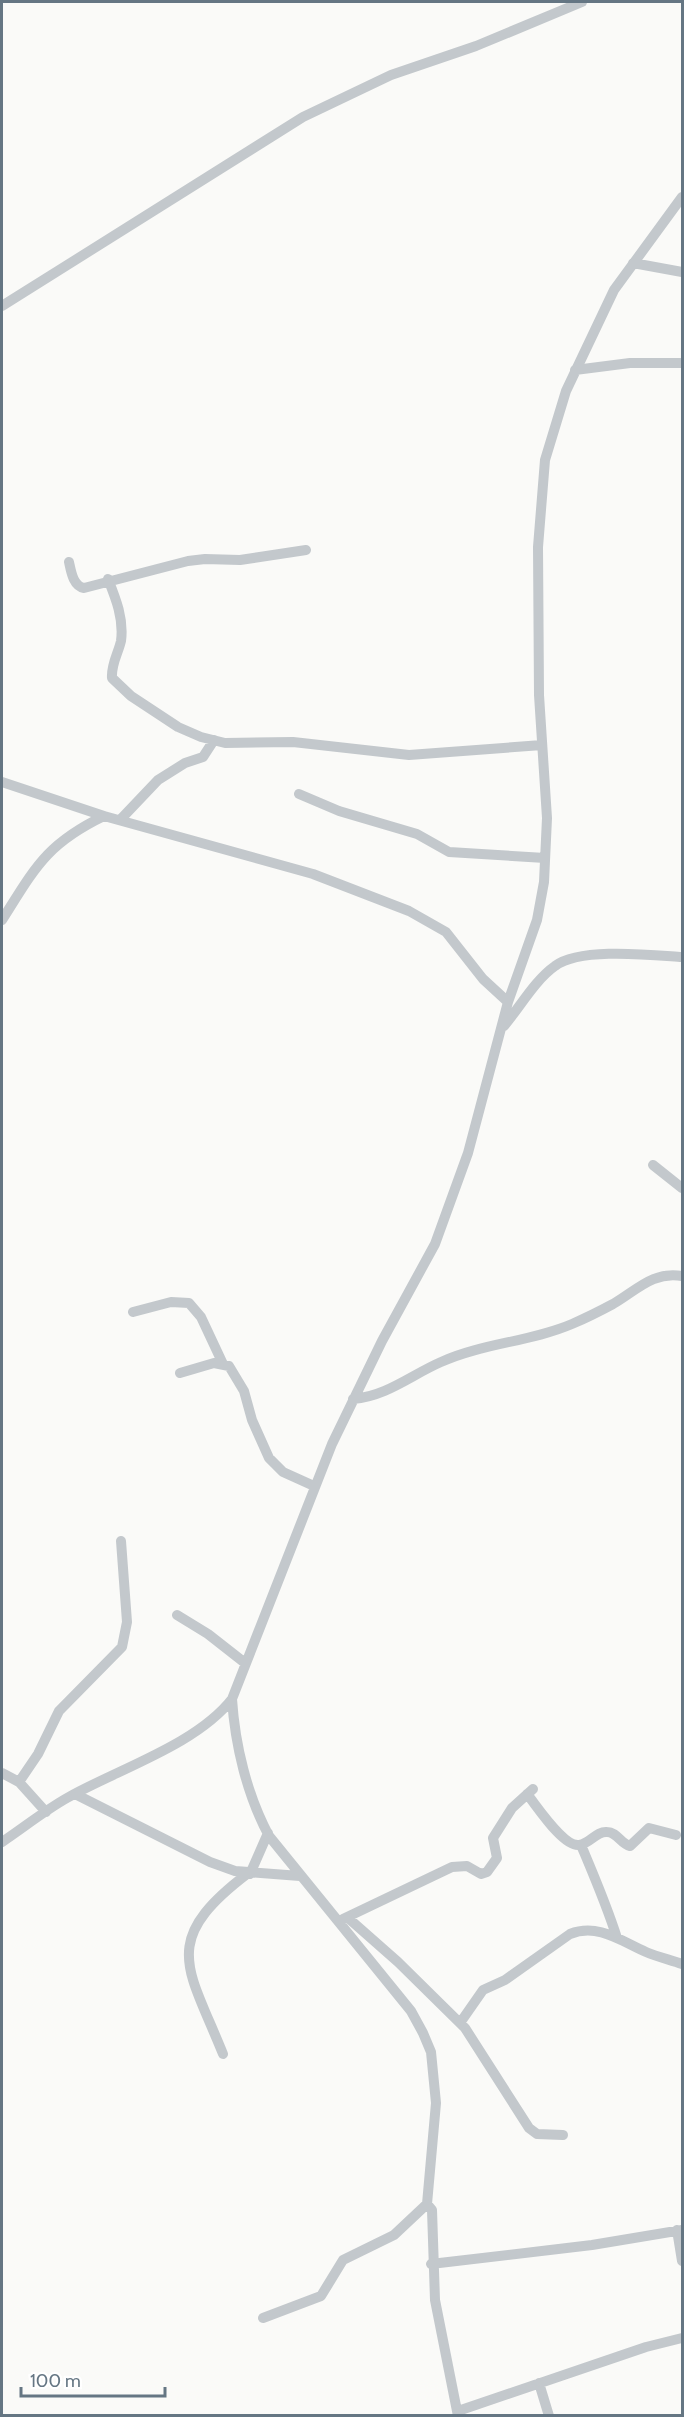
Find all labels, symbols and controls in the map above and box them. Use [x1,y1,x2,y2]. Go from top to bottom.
scale bar [21,2360,165,2398]
text: 100 m [30,2370,81,2392]

